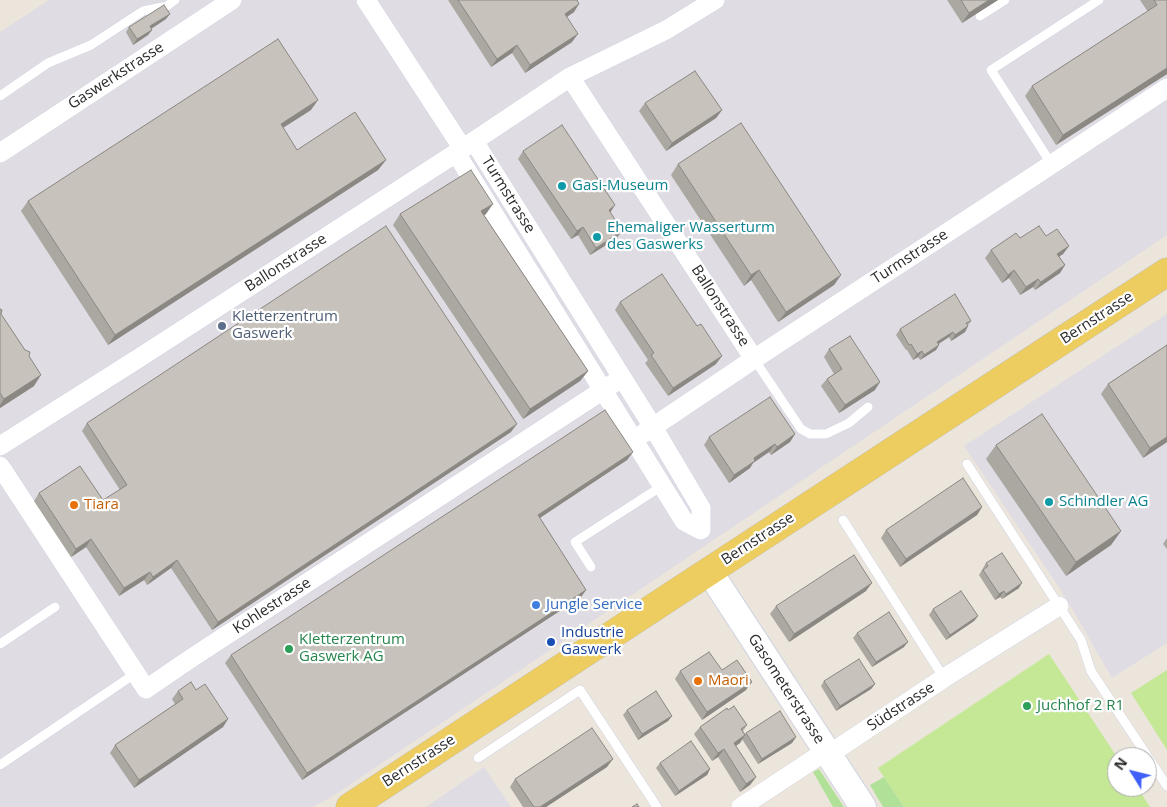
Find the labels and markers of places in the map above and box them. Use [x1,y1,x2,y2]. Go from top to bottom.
place label: Gasi-Museum [572,177,668,195]
marker: Gasi-Museum [556,180,568,192]
place label: Ehemaliger Wasserturm des Gaswerks [607,219,775,254]
marker: Ehemaliger Wasserturm des Gaswerks [591,231,603,243]
place label: Kletterzentrum Gaswerk [232,308,338,343]
marker: Kletterzentrum Gaswerk [216,320,228,332]
place label: Schindler AG [1059,493,1148,511]
place label: Tiara [84,496,119,514]
marker: Schindler AG [1043,496,1055,508]
marker: Tiara [68,499,80,511]
place label: Jungle Service [546,596,642,614]
marker: Jungle Service [530,599,542,611]
place label: Industrie Gaswerk [561,624,624,659]
place label: Kletterzentrum Gaswerk AG [299,631,405,666]
marker: Industrie Gaswerk [545,636,557,648]
marker: Kletterzentrum Gaswerk AG [283,643,295,655]
place label: Maori [708,672,749,690]
marker: Maori [692,675,704,687]
place label: Juchhof 2 R1 [1037,697,1124,715]
marker: Juchhof 2 R1 [1021,700,1033,712]

